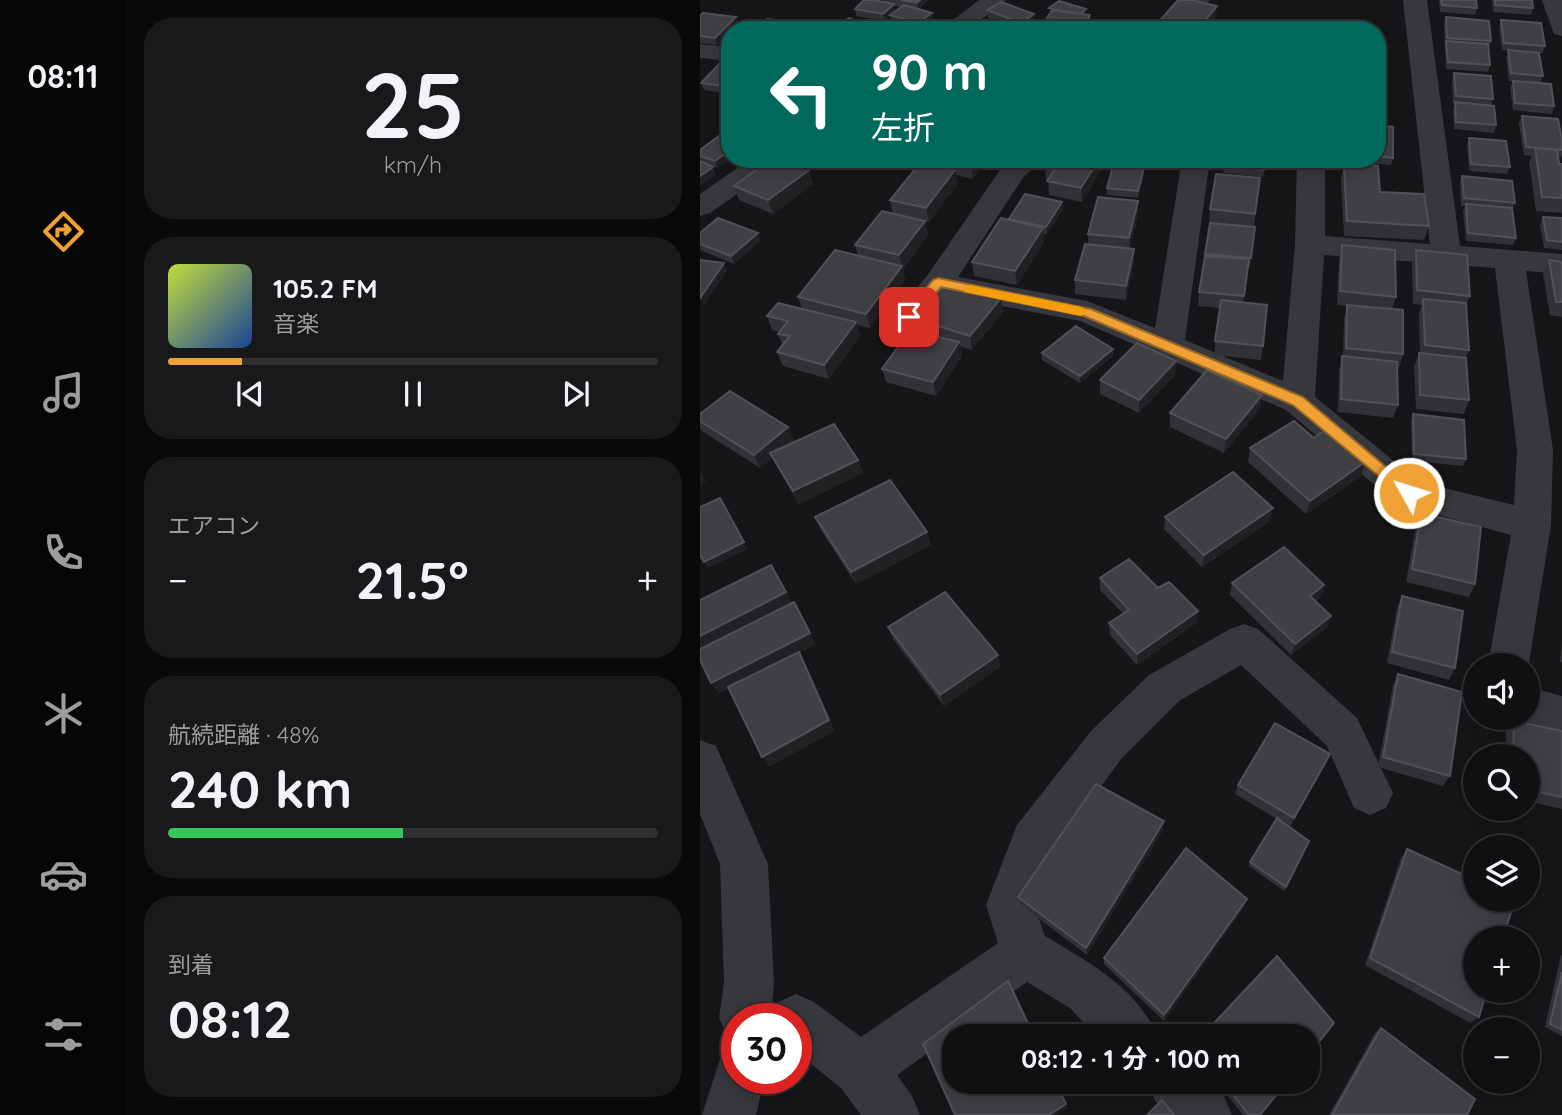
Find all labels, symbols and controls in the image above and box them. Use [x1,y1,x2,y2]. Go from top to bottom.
text: 90 m [871,41,988,102]
text: 25 [361,47,465,161]
icon: left [756,49,847,140]
text: 08:11 [28,56,98,96]
text: 左折 [871,107,935,147]
text: km/h [384,150,442,179]
icon: directions [39,207,88,256]
text: 105.2 FM [273,272,377,305]
pin [879,287,939,347]
icon: arrive [890,298,928,336]
text: 音楽 [273,309,319,338]
icon: music [39,368,88,417]
icon: previous [231,375,269,413]
icon: pause [394,375,432,413]
icon: next [557,375,595,413]
position arrow [1372,456,1446,530]
text: エアコン [168,511,260,540]
icon: phone [39,528,88,577]
text: 21.5° [356,547,469,612]
text: − [168,556,188,604]
text: + [637,556,658,604]
map controls [1463,653,1540,1094]
button: sound [1463,653,1540,730]
icon: climate [39,689,88,738]
text: 航続距離 · 48% [168,720,319,749]
button: search [1463,744,1540,821]
text: 240 km [168,756,352,821]
button: layers [1463,835,1540,912]
icon: car [39,850,88,899]
button: + [1463,926,1540,1003]
text: 到着 [168,950,214,979]
text: 08:12 [168,986,292,1051]
speed limit sign: 30 [721,1003,812,1094]
icon: filters [39,1010,88,1059]
button: − [1463,1017,1540,1094]
text: 08:12 · 1 分 · 100 m [1021,1042,1241,1075]

